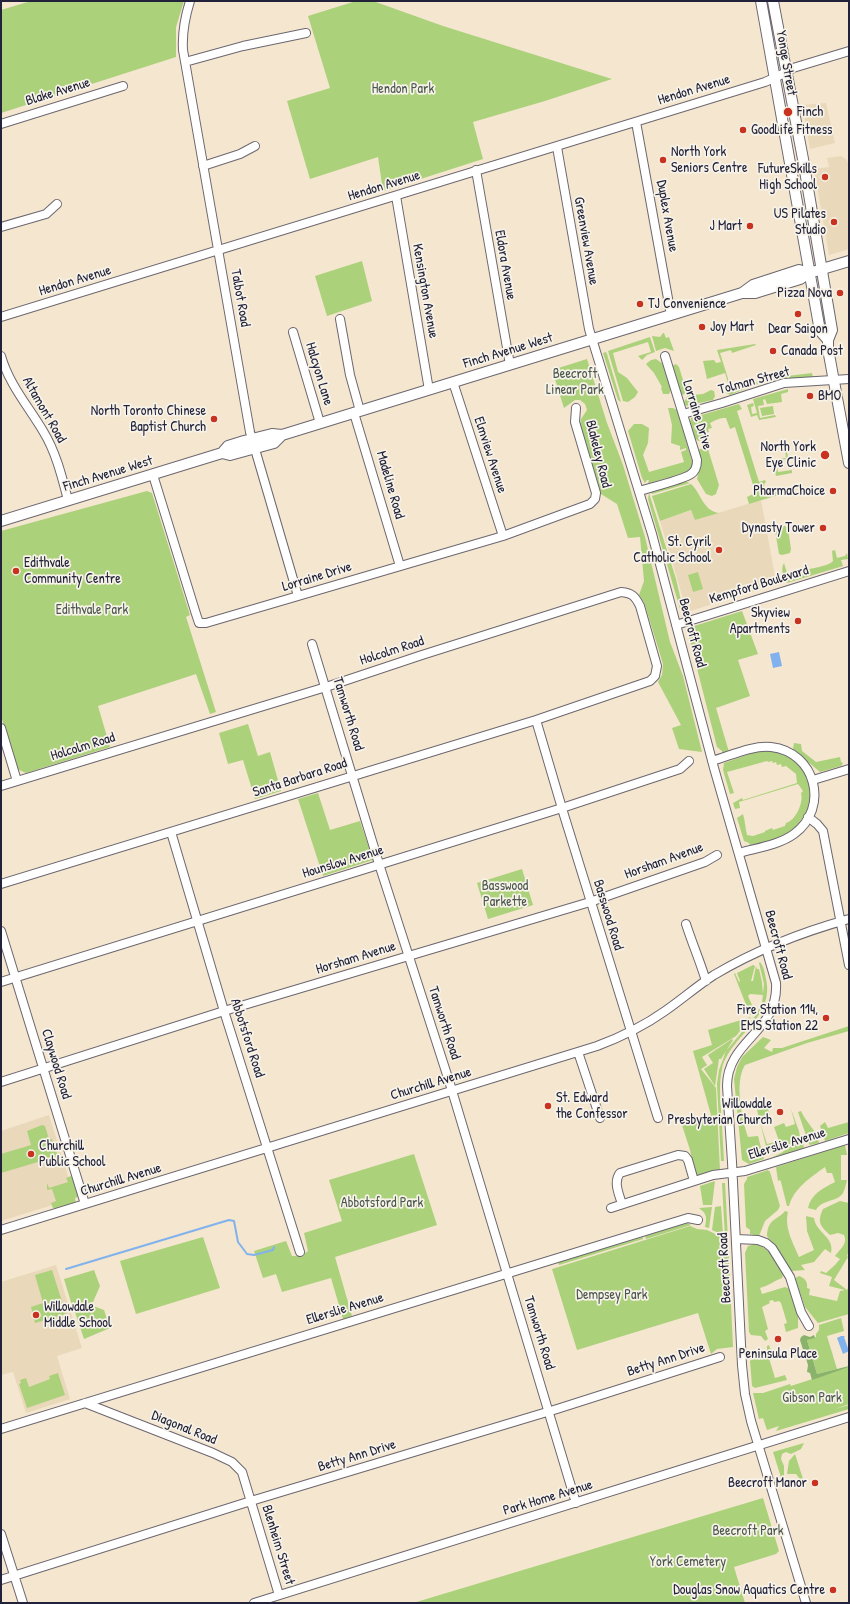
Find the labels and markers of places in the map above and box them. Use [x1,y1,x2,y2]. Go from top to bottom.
place label: Finch [797,104,823,120]
marker: Finch [782,106,794,118]
place label: GoodLife Fitness [751,122,833,138]
marker: GoodLife Fitness [738,125,748,135]
place label: North York Seniors Centre [671,144,747,176]
marker: North York Seniors Centre [658,155,668,165]
place label: FutureSkills High School [758,161,817,194]
marker: FutureSkills High School [820,172,830,182]
place label: US Pilates Studio [774,206,826,238]
marker: US Pilates Studio [829,217,839,227]
place label: J Mart [710,218,742,234]
marker: J Mart [745,221,755,231]
place label: Pizza Nova [777,285,832,301]
marker: Pizza Nova [835,288,845,298]
place label: TJ Convenience [648,296,726,312]
marker: TJ Convenience [635,299,645,309]
marker: Dear Saigon [793,309,803,319]
place label: Joy Mart [710,319,754,335]
place label: Dear Saigon [768,321,828,337]
marker: Joy Mart [697,322,707,332]
place label: Canada Post [781,343,843,359]
marker: Canada Post [768,346,778,356]
place label: BMO [818,388,841,404]
marker: BMO [805,391,815,401]
place label: North Toronto Chinese Baptist Church [91,403,206,436]
marker: North Toronto Chinese Baptist Church [209,414,219,424]
place label: North York Eye Clinic [761,439,816,472]
marker: North York Eye Clinic [819,449,831,461]
place label: PharmaChoice [753,483,825,499]
marker: PharmaChoice [828,486,838,496]
place label: Dynasty Tower [742,520,815,536]
marker: Dynasty Tower [818,523,828,533]
place label: St. Cyril Catholic School [633,534,711,566]
marker: St. Cyril Catholic School [714,545,724,555]
place label: Edithvale Community Centre [24,555,121,588]
marker: Edithvale Community Centre [11,566,21,576]
place label: Skyview Apartments [730,605,790,638]
marker: Skyview Apartments [793,616,803,626]
place label: Fire Station 114, EMS Station 22 [737,1002,818,1034]
marker: Fire Station 114, EMS Station 22 [821,1013,831,1023]
place label: St. Edward the Confessor [556,1090,628,1122]
place label: Willowdale Presbyterian Church [667,1096,772,1128]
marker: St. Edward the Confessor [543,1101,553,1111]
marker: Willowdale Presbyterian Church [775,1107,785,1117]
place label: Churchill Public School [39,1138,105,1170]
marker: Churchill Public School [26,1149,36,1159]
place label: Willowdale Middle School [44,1299,112,1332]
marker: Willowdale Middle School [31,1310,41,1320]
marker: Peninsula Place [773,1334,783,1344]
place label: Peninsula Place [739,1346,817,1362]
place label: Beecroft Manor [728,1475,807,1491]
marker: Beecroft Manor [810,1478,820,1488]
place label: Douglas Snow Aquatics Centre [673,1582,825,1598]
marker: Douglas Snow Aquatics Centre [828,1585,838,1595]

